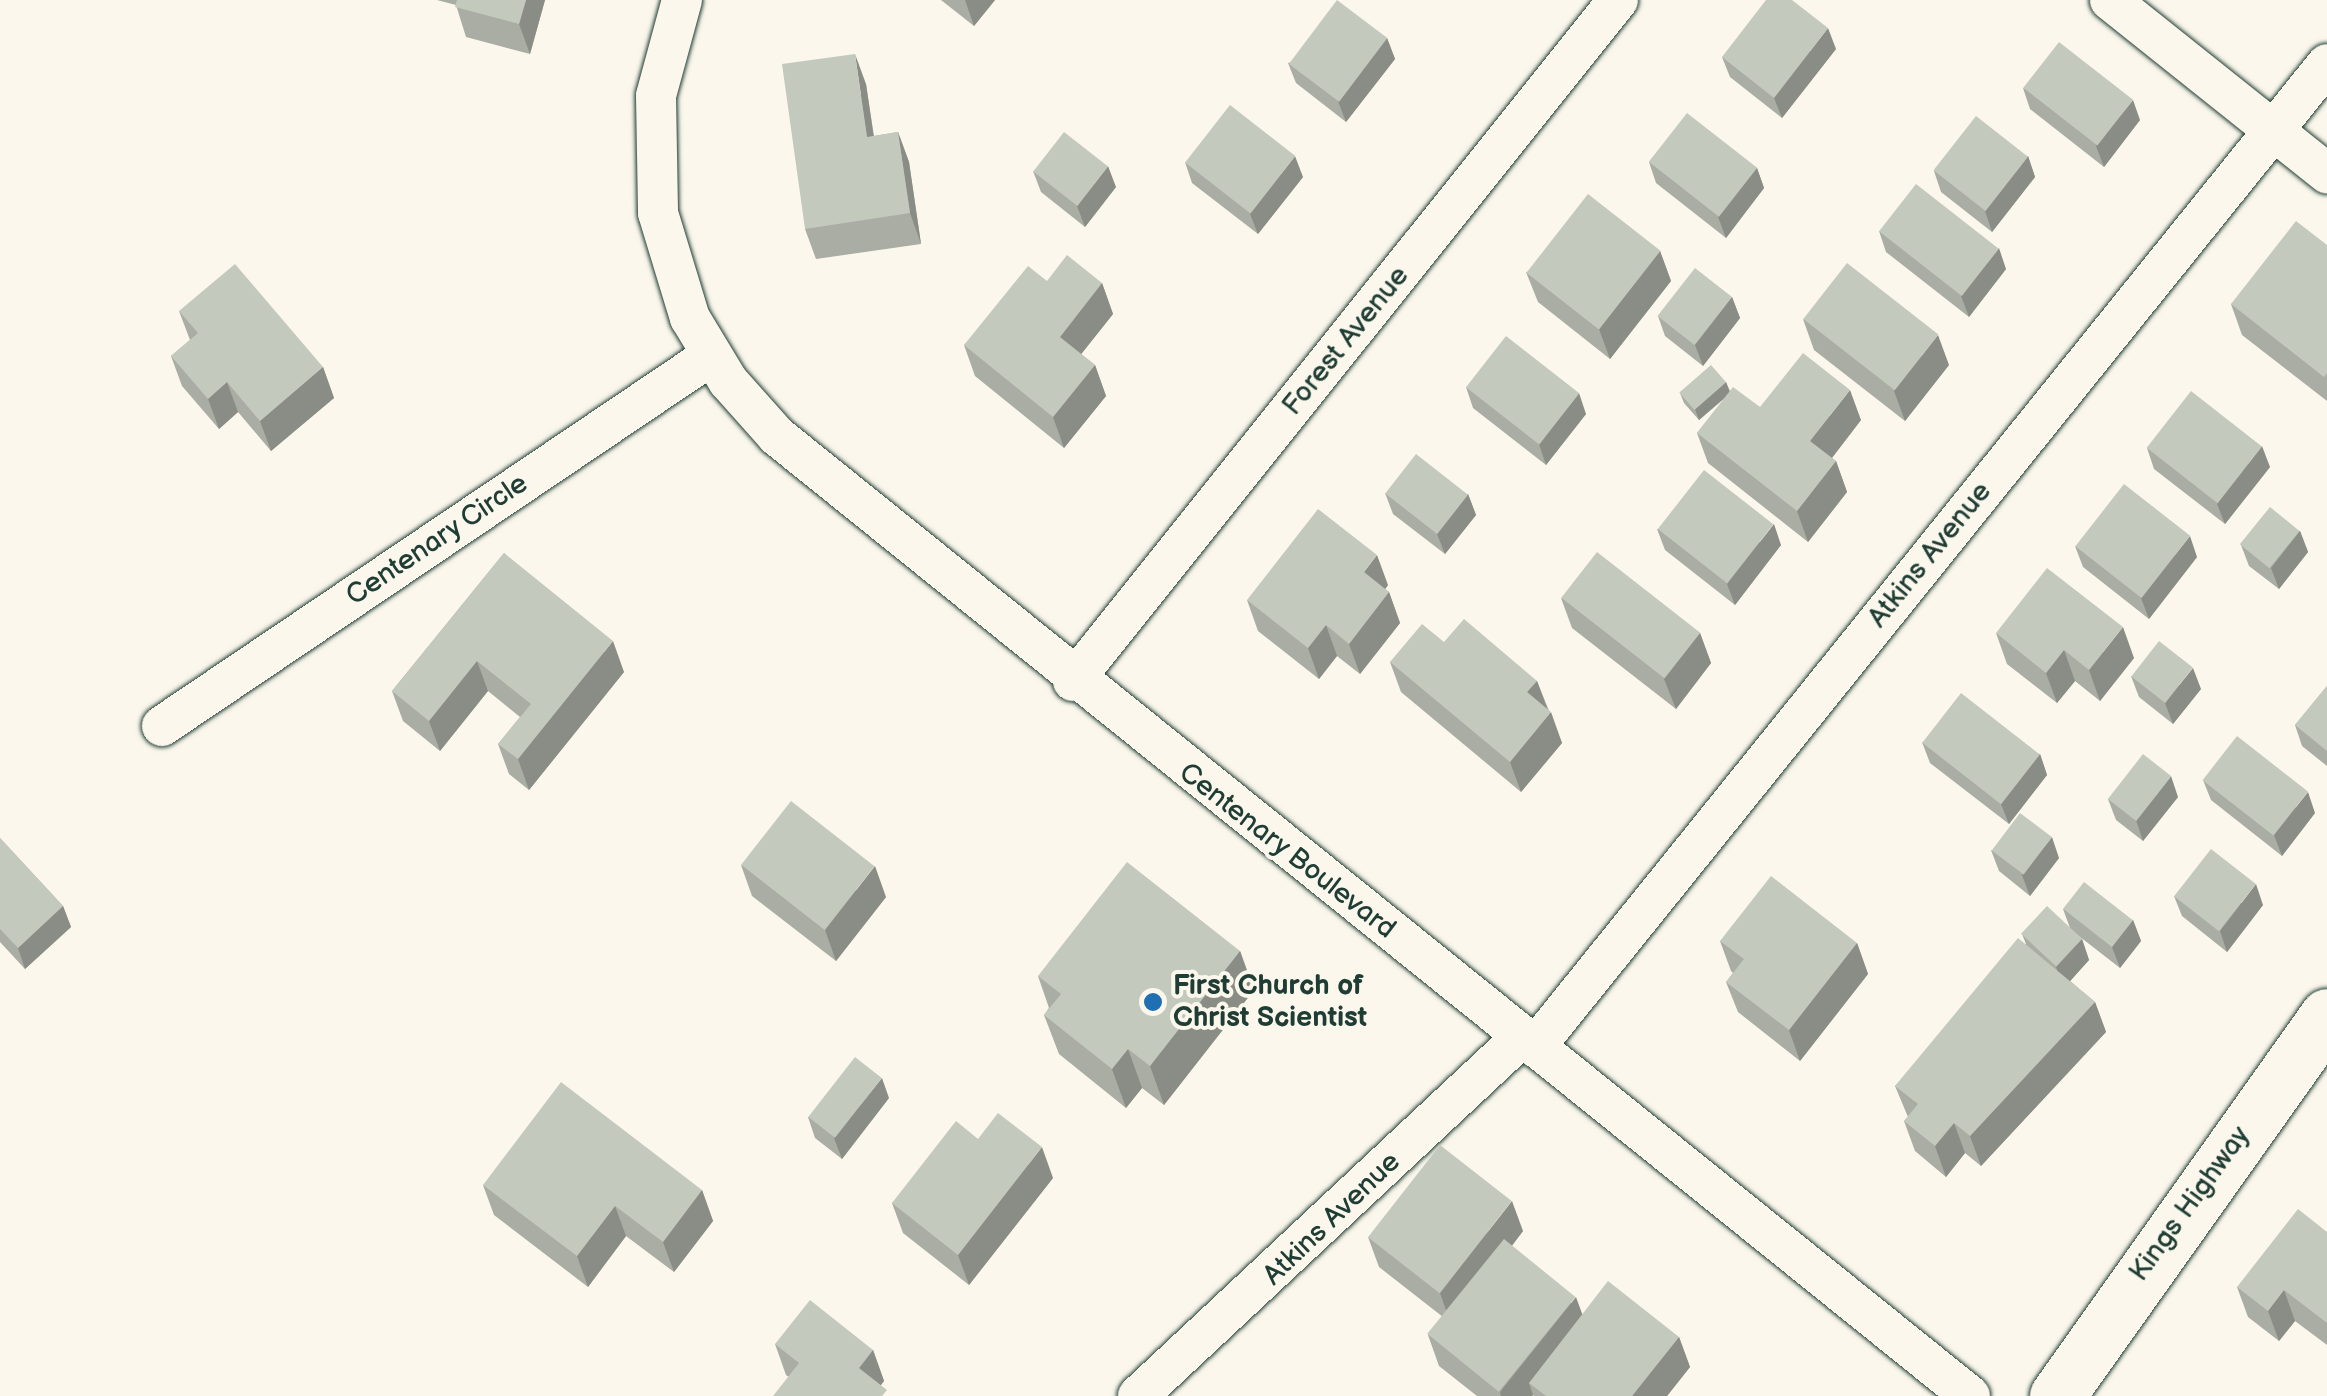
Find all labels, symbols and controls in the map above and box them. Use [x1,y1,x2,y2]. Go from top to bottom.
street label: Forest Avenue [1276,260,1416,422]
street label: Centenary Circle [339,466,535,614]
street label: Atkins Avenue [1861,476,1999,634]
street label: Centenary Boulevard [1171,755,1403,947]
place label: First Church of Christ Scientist [1173,969,1367,1035]
marker: First Church of Christ Scientist [1142,991,1164,1013]
street label: Kings Highway [2122,1120,2258,1288]
street label: Atkins Avenue [1257,1145,1407,1293]

